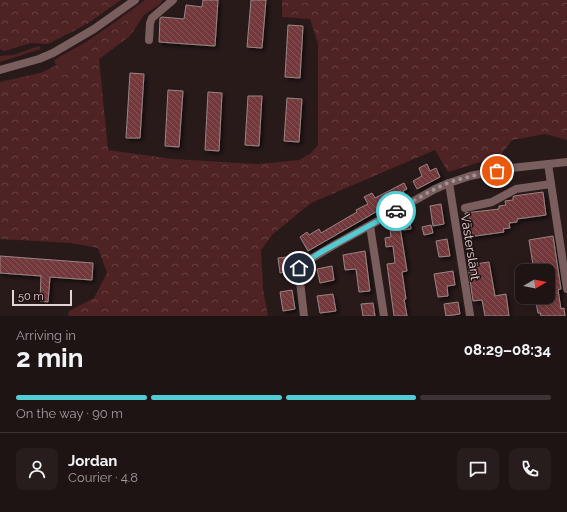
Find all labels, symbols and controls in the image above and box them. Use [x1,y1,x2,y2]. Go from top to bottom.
pin [480,154,514,188]
icon: bag [486,160,508,182]
courier [376,191,416,231]
icon: car [385,200,407,222]
street label: Västerslänt [458,213,483,282]
pin [282,251,316,285]
icon: home [288,257,310,279]
north arrow [515,264,555,304]
map controls [515,264,555,304]
scale bar [12,288,72,307]
text: 50 m [18,290,44,303]
text: Arriving in [16,328,76,343]
text: 08:29–08:34 [464,341,551,359]
text: 2 min [16,343,83,373]
text: On the way · 90 m [16,406,123,421]
button: person [16,448,58,490]
button: chat [457,448,499,490]
button: phone [509,448,551,490]
text: Jordan [68,452,117,470]
text: Courier · 4.8 [68,470,138,485]

